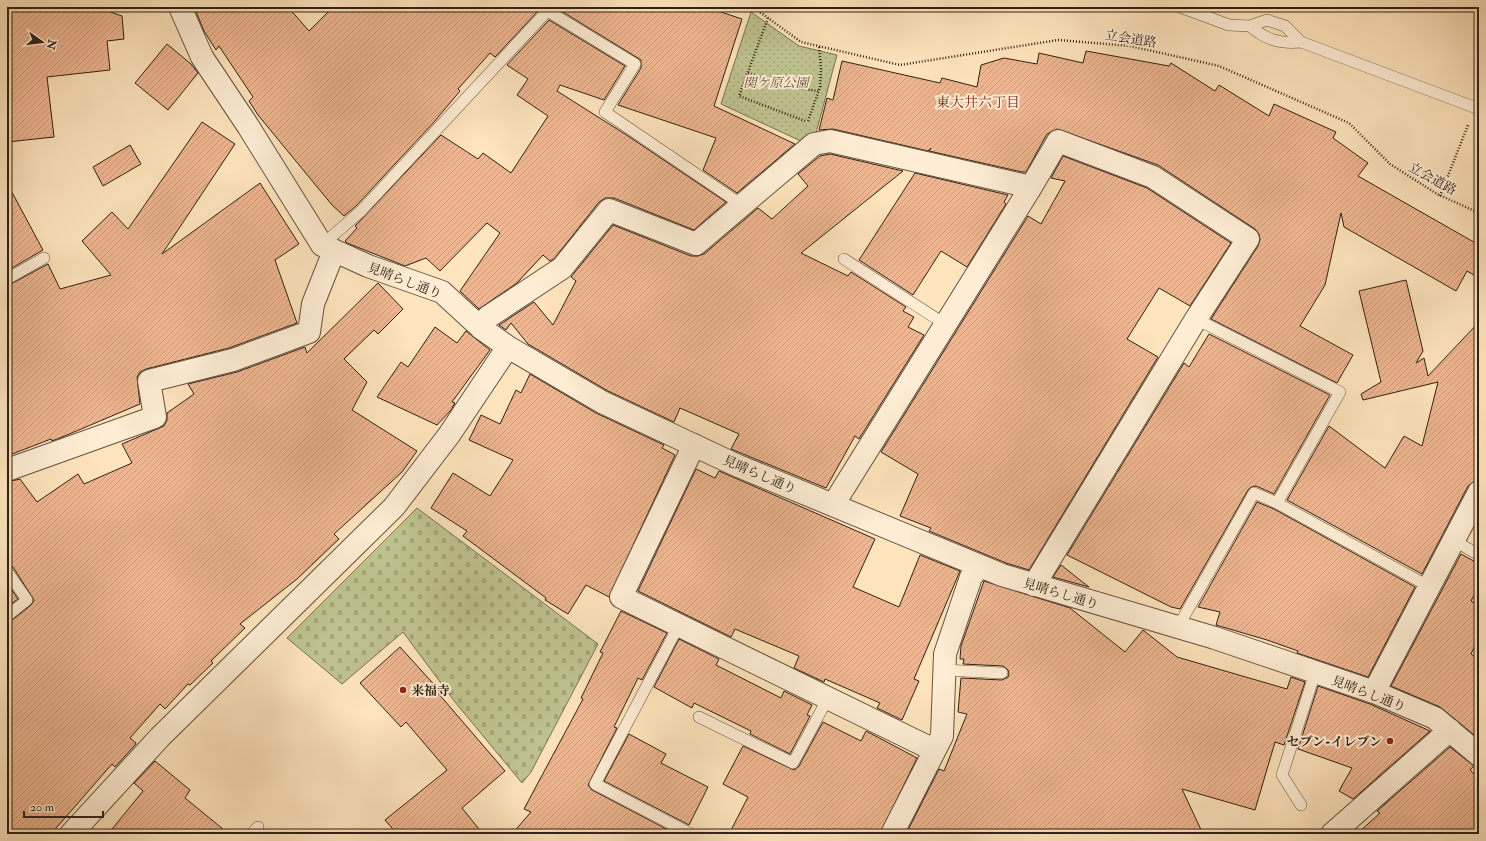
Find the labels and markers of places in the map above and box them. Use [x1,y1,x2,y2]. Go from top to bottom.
place label: 来福寺 [411,683,450,699]
marker: 来福寺 [398,685,408,695]
place label: セブン-イレブン [1287,734,1382,750]
marker: セブン-イレブン [1385,736,1395,746]

